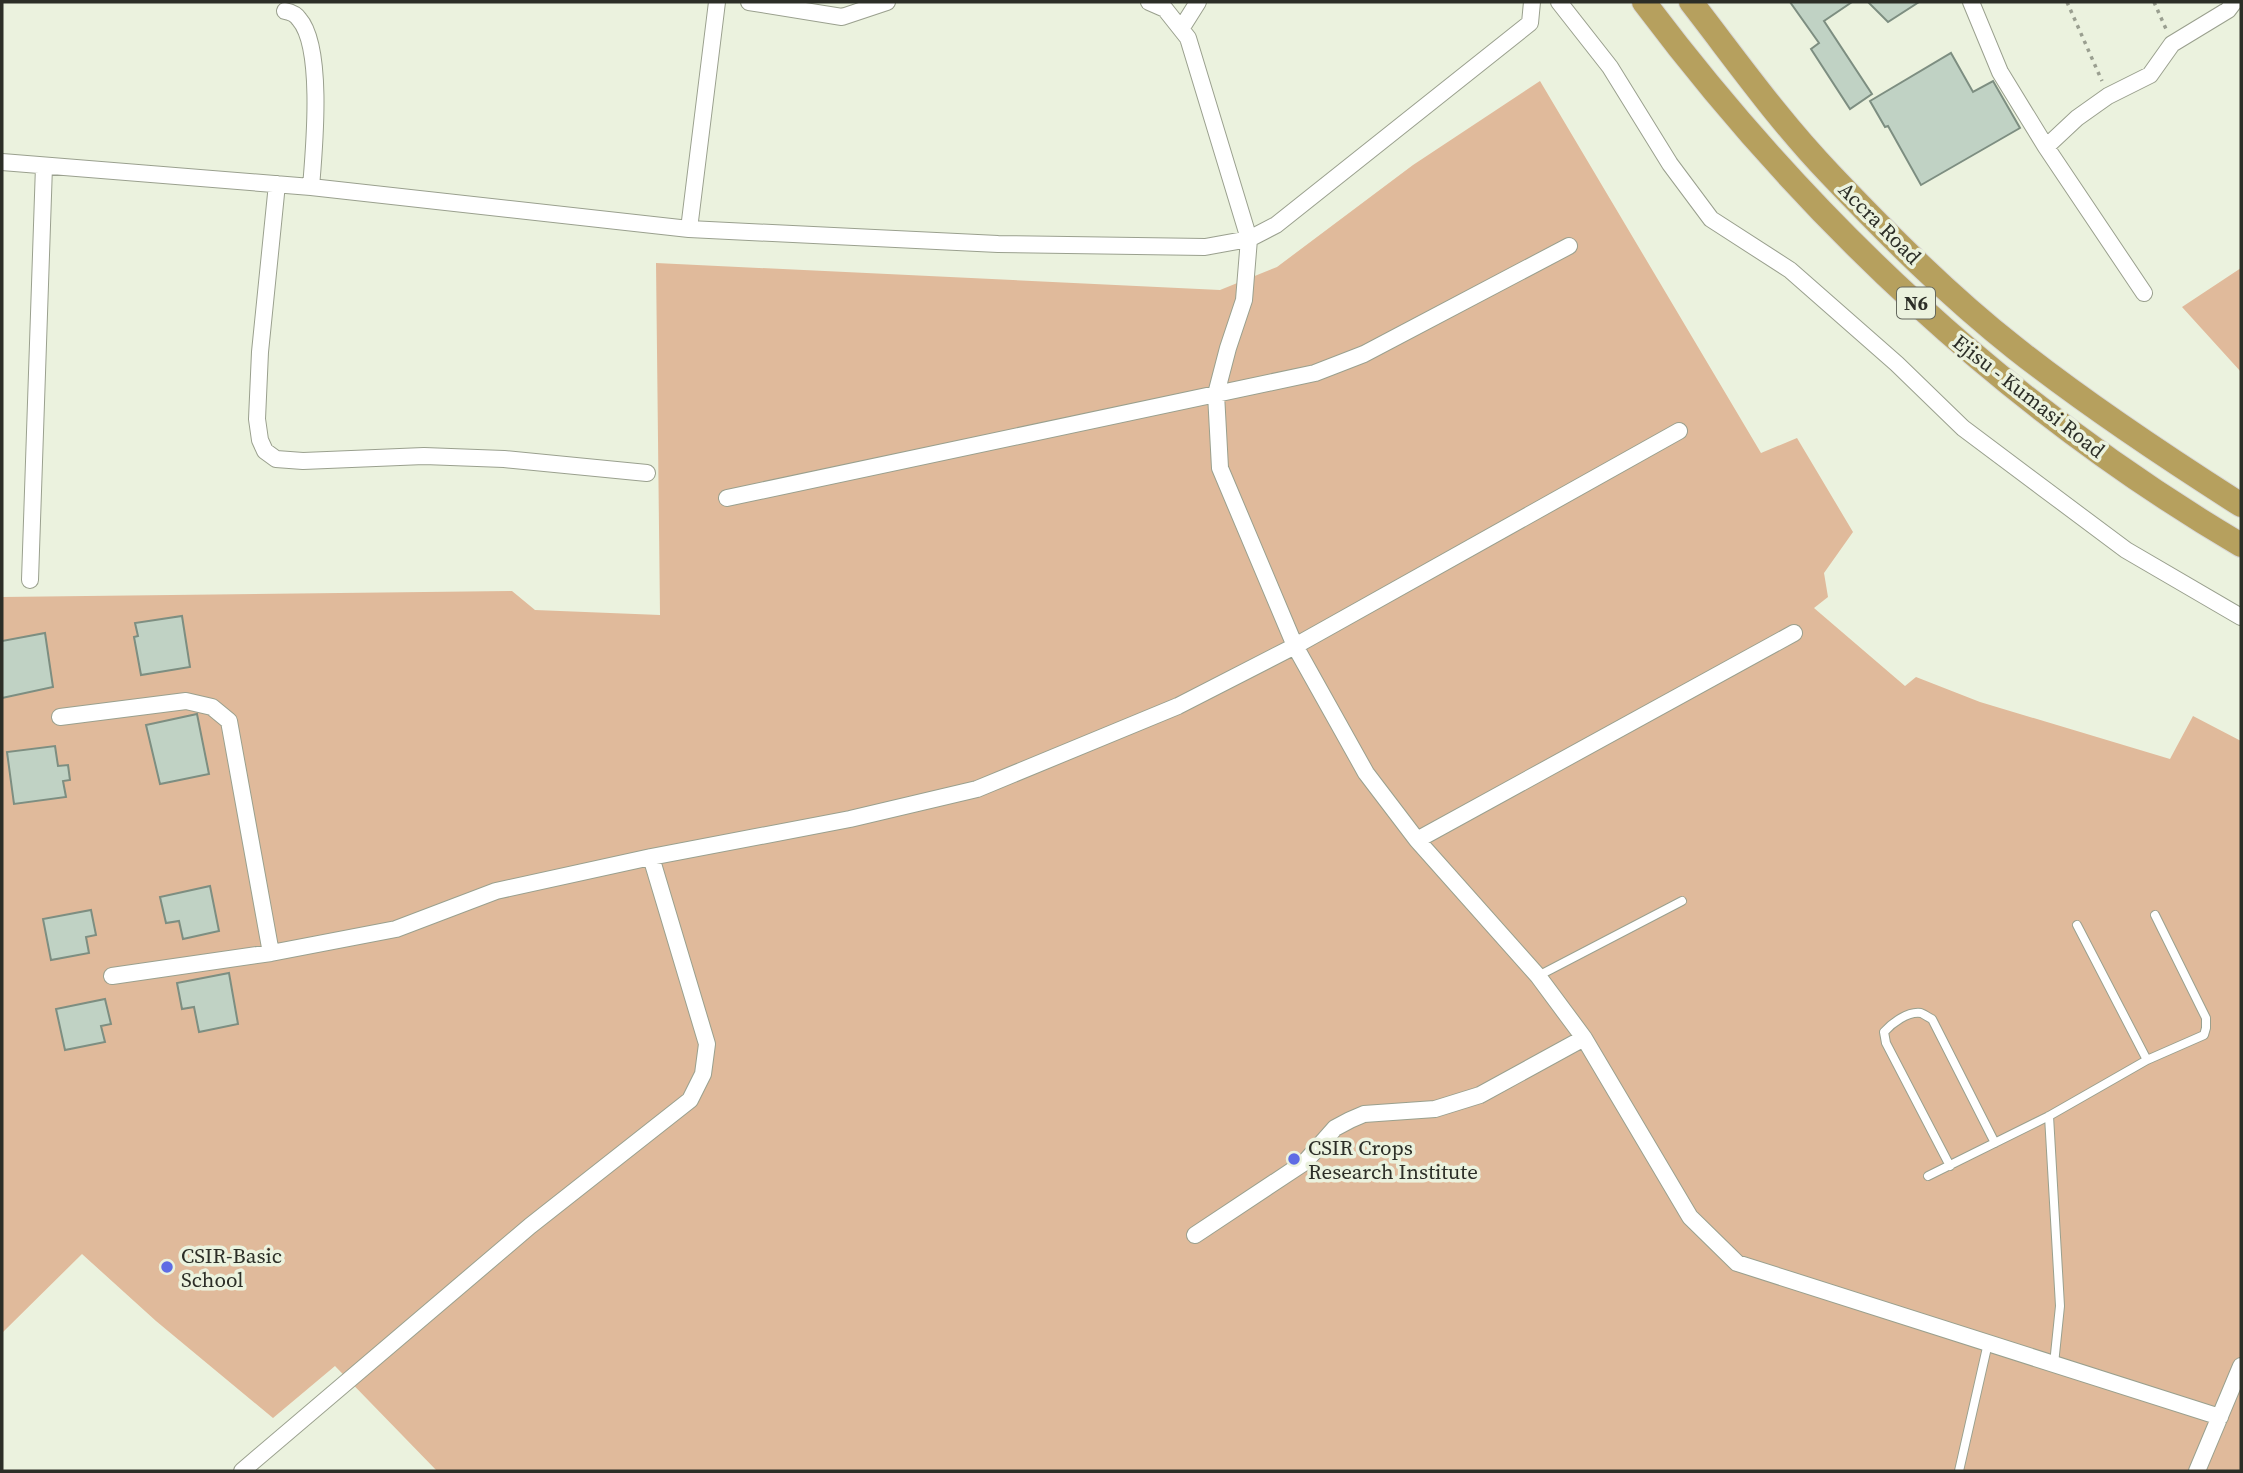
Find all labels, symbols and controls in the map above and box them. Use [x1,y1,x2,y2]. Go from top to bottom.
street label: Accra Road [1832,175,1928,271]
road number: N6 [1897,288,1935,318]
street label: Ejisu - Kumasi Road [1947,327,2111,465]
place label: CSIR Crops Research Institute [1308,1133,1478,1186]
marker: CSIR Crops Research Institute [1286,1151,1302,1167]
place label: CSIR-Basic School [181,1241,282,1294]
marker: CSIR-Basic School [159,1259,175,1275]

